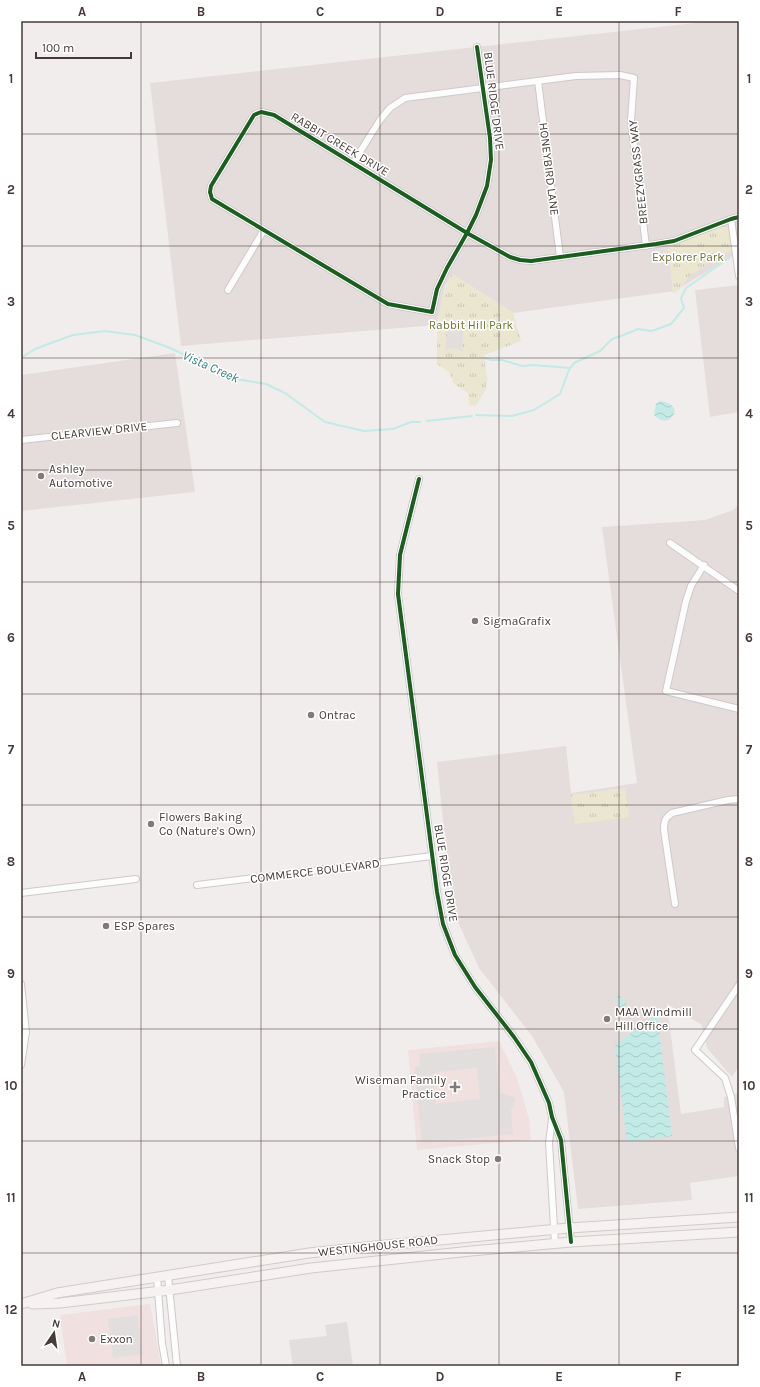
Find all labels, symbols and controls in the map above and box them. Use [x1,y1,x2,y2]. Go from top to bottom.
text: A [78,4,86,19]
text: B [197,4,205,19]
text: C [316,4,324,19]
text: D [436,4,445,19]
text: E [555,4,563,19]
text: F [674,4,682,19]
scale bar [36,34,131,60]
text: 100 m [42,41,74,55]
street label: BLUE RIDGE DRIVE [481,51,507,151]
text: 1 [9,71,13,86]
text: 1 [747,71,751,86]
street label: RABBIT CREEK DRIVE [288,109,392,179]
street label: BREEZYGRASS WAY [626,119,650,225]
street label: HONEYBIRD LANE [536,122,562,216]
text: 2 [7,182,15,197]
text: 2 [745,182,753,197]
park label: Explorer Park [652,250,724,264]
text: 3 [7,294,15,309]
text: 3 [745,294,753,309]
park label: Rabbit Hill Park [429,318,514,332]
water label: Vista Creek [180,347,242,386]
text: 4 [7,406,15,421]
text: 4 [745,406,753,421]
street label: CLEARVIEW DRIVE [50,419,148,443]
place label: Ashley Automotive [49,462,112,490]
marker: Ashley Automotive [36,471,46,481]
text: 5 [7,518,15,533]
text: 5 [745,518,753,533]
place label: SigmaGrafix [483,614,551,628]
marker: SigmaGrafix [470,616,480,626]
text: 6 [7,630,15,645]
text: 6 [745,630,753,645]
place label: Ontrac [319,708,356,722]
marker: Ontrac [306,710,316,720]
text: 7 [8,742,15,757]
text: 7 [746,742,753,757]
place label: Flowers Baking Co (Nature's Own) [159,810,256,838]
marker: Flowers Baking Co (Nature's Own) [146,819,156,829]
street label: BLUE RIDGE DRIVE [431,823,461,923]
text: 8 [7,854,15,869]
text: 8 [745,854,753,869]
street label: COMMERCE BOULEVARD [249,856,381,886]
place label: ESP Spares [114,919,175,933]
marker: ESP Spares [101,921,111,931]
text: 9 [7,966,15,981]
text: 9 [745,966,753,981]
place label: MAA Windmill Hill Office [615,1005,692,1033]
marker: MAA Windmill Hill Office [602,1014,612,1024]
place label: Wiseman Family Practice [355,1073,446,1101]
text: 10 [5,1078,17,1093]
text: 10 [743,1078,755,1093]
marker: Wiseman Family Practice [449,1081,461,1093]
place label: Snack Stop [428,1152,490,1166]
marker: Snack Stop [493,1154,503,1164]
text: 11 [6,1190,16,1205]
text: 11 [744,1190,754,1205]
street label: WESTINGHOUSE ROAD [317,1233,439,1259]
text: 12 [5,1302,17,1317]
text: 12 [743,1302,755,1317]
north arrow [34,1313,74,1353]
text: N [51,1317,61,1331]
place label: Exxon [100,1332,133,1346]
marker: Exxon [87,1334,97,1344]
text: A [78,1369,86,1384]
text: B [197,1369,205,1384]
text: C [316,1369,324,1384]
text: D [436,1369,445,1384]
text: E [555,1369,563,1384]
text: F [674,1369,682,1384]

